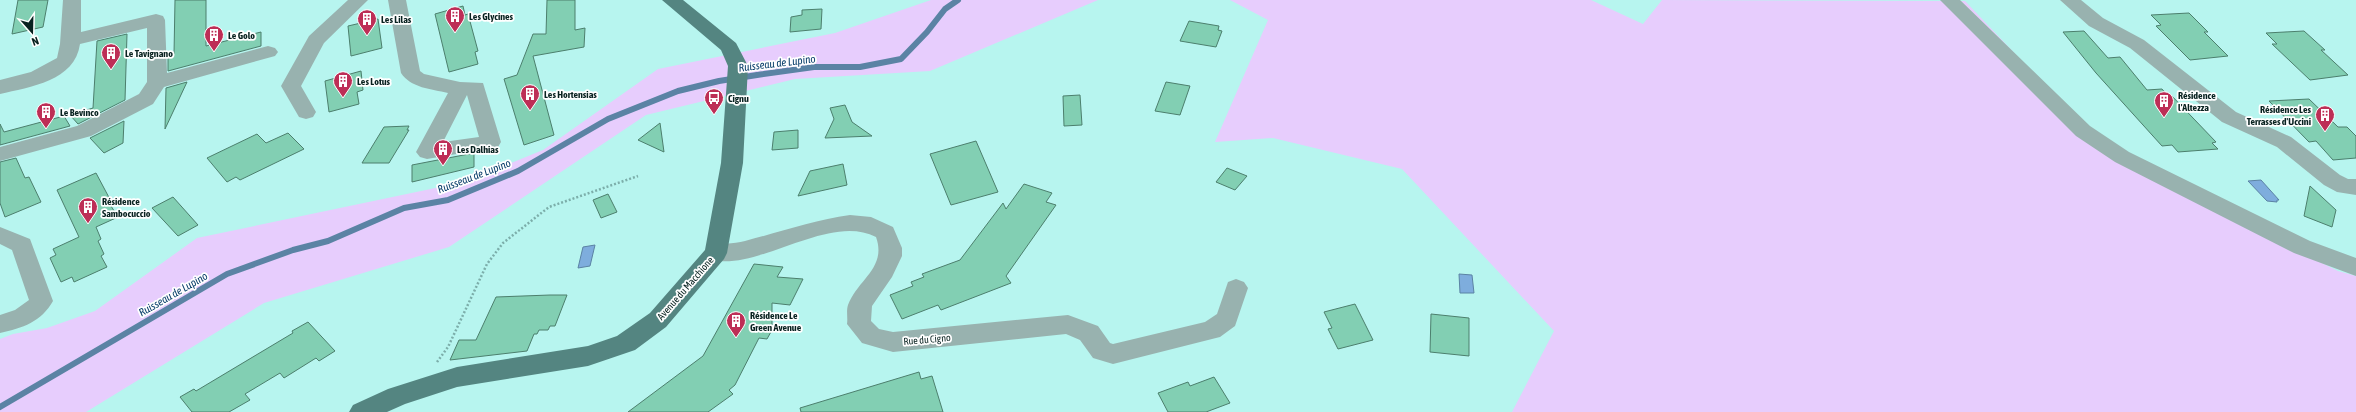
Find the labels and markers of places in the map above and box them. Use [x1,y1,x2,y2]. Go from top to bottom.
building icon: Les Glycines [444,5,466,33]
building icon: Les Lilas [356,8,378,36]
place label: Les Glycines [469,11,514,22]
place label: Les Lilas [381,14,412,25]
building icon: Le Golo [203,24,225,52]
place label: Le Golo [228,30,255,41]
building icon: Le Tavignano [100,42,122,70]
place label: Le Tavignano [125,48,173,59]
building icon: Les Lotus [332,70,354,98]
place label: Les Lotus [357,76,391,87]
building icon: Les Hortensias [519,83,541,111]
bus stop icon: Cignu [703,87,725,115]
place label: Les Hortensias [544,89,597,100]
building icon: Résidence l'Altezza [2153,90,2175,118]
place label: Résidence l'Altezza [2178,90,2216,113]
place label: Cignu [728,93,749,104]
building icon: Le Bevinco [35,101,57,129]
place label: Résidence Les Terrasses d'Uccini [2247,104,2311,127]
building icon: Résidence Les Terrasses d'Uccini [2314,104,2336,132]
place label: Le Bevinco [60,107,99,118]
building icon: Les Dalhias [432,138,454,166]
place label: Les Dalhias [457,144,499,155]
building icon: Résidence Sambocuccio [77,196,99,224]
place label: Résidence Sambocuccio [102,196,151,219]
building icon: Résidence Le Green Avenue [725,310,747,338]
place label: Résidence Le Green Avenue [750,310,802,333]

